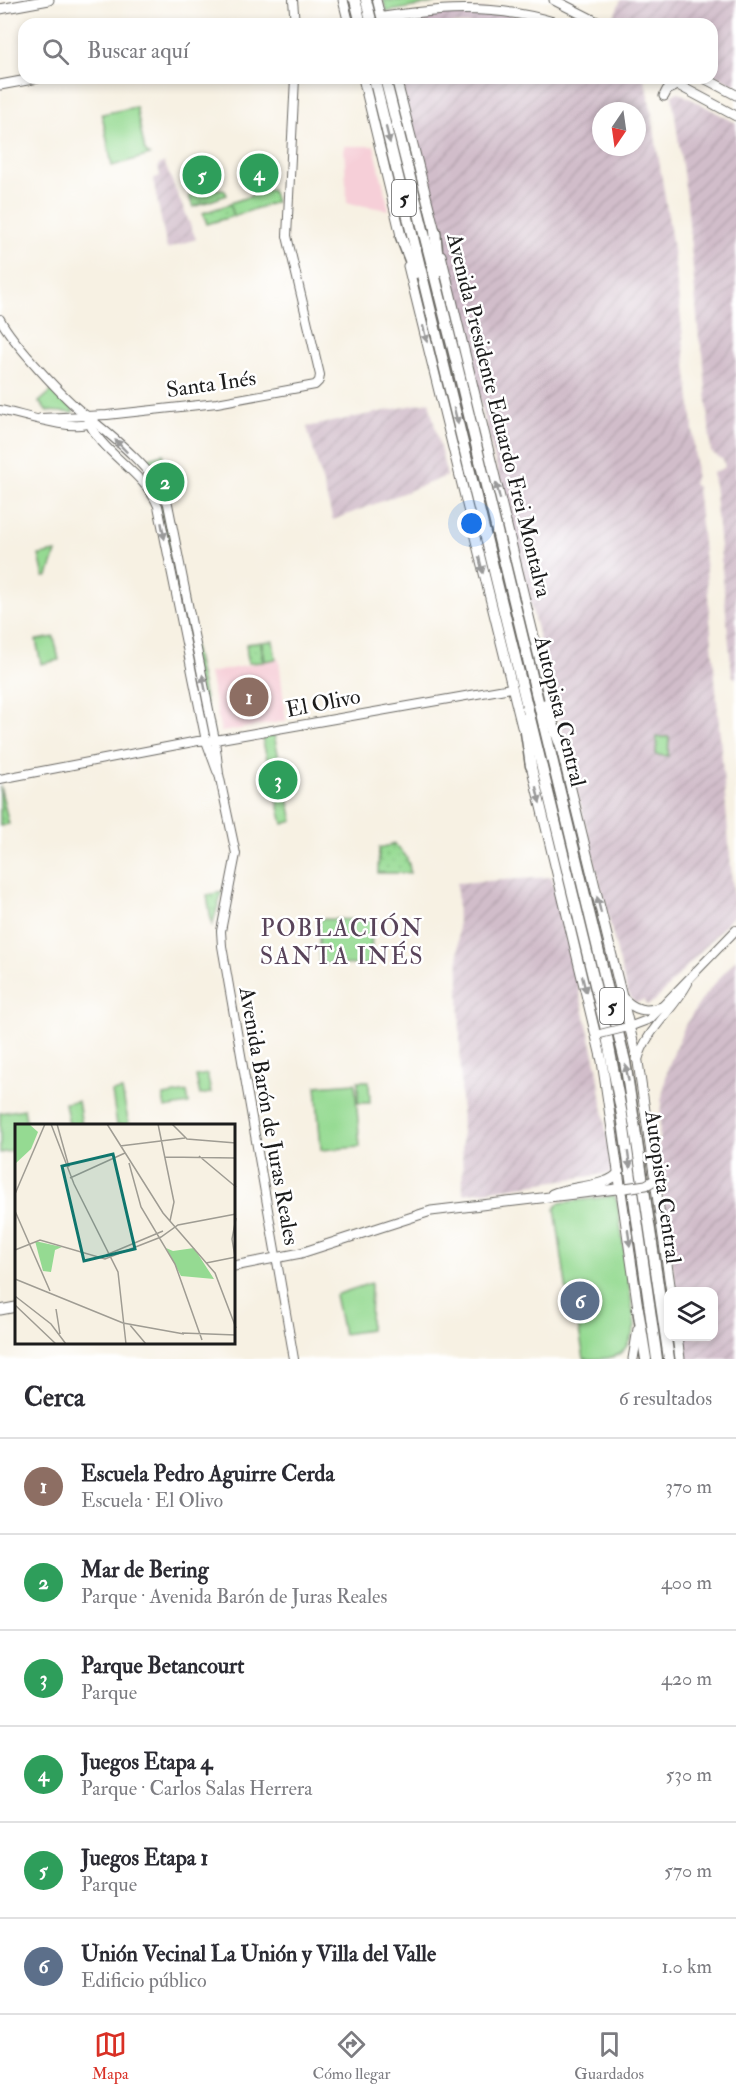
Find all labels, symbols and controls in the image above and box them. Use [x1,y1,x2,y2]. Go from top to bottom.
search box [18,18,718,84]
icon: search [39,35,72,68]
text: Buscar aquí [87,37,189,65]
north arrow [592,102,646,156]
one-way arrow [384,126,393,144]
pin: 4 [240,150,278,195]
pin: 5 [182,152,222,198]
road number: 5 [392,180,416,216]
street label: Avenida Presidente Eduardo Frei Montalva [440,229,558,601]
one-way arrow [421,325,431,343]
street label: Santa Inés [164,364,258,404]
one-way arrow [452,406,462,425]
one-way arrow [114,438,128,453]
pin: 2 [146,460,184,504]
one-way arrow [493,482,503,500]
your location [457,509,486,538]
one-way arrow [159,522,169,541]
one-way arrow [477,555,487,574]
street label: Autopista Central [527,632,592,790]
one-way arrow [199,673,208,692]
pin: 1 [230,674,268,720]
street label: El Olivo [284,682,363,724]
pin: 3 [258,758,298,802]
one-way arrow [533,785,543,804]
one-way arrow [594,896,604,914]
district label: POBLACIÓN SANTA INÉS [260,912,424,972]
one-way arrow [579,975,589,993]
street label: Avenida Barón de Juras Reales [232,984,306,1247]
road number: 5 [600,988,624,1024]
one-way arrow [622,1063,631,1082]
street label: Autopista Central [637,1108,688,1266]
inset map [15,1124,236,1344]
one-way arrow [624,1151,633,1170]
one-way arrow [624,1229,633,1248]
pin: 6 [560,1278,600,1324]
map controls [664,1287,718,1341]
button: layers [664,1287,718,1341]
text: Cerca [24,1382,85,1414]
text: 6 resultados [619,1386,712,1411]
text: Escuela Pedro Aguirre Cerda [81,1460,334,1488]
text: 1 [40,1474,47,1499]
text: 370 m [665,1474,712,1499]
text: Escuela · El Olivo [81,1488,223,1513]
text: Mar de Bering [81,1556,209,1584]
text: 2 [38,1570,49,1595]
text: 400 m [661,1570,712,1595]
text: Parque · Avenida Barón de Juras Reales [81,1584,387,1609]
text: Parque Betancourt [81,1652,244,1680]
text: 3 [40,1666,47,1691]
text: 420 m [661,1666,712,1691]
text: Parque [81,1680,137,1705]
text: Juegos Etapa 4 [81,1748,212,1776]
text: 4 [38,1762,49,1787]
text: 530 m [666,1762,712,1787]
text: Parque · Carlos Salas Herrera [81,1776,312,1801]
text: Juegos Etapa 1 [81,1844,208,1872]
text: 5 [39,1858,48,1883]
text: 570 m [664,1858,712,1883]
text: Parque [81,1872,137,1897]
text: Unión Vecinal La Unión y Villa del Valle [81,1940,436,1968]
text: 6 [38,1954,49,1979]
text: 1.0 km [661,1954,712,1979]
text: Edificio público [81,1968,207,1993]
tab: Mapa [92,2028,129,2084]
tab: Cómo llegar [312,2028,391,2084]
tab: Guardados [574,2028,644,2084]

